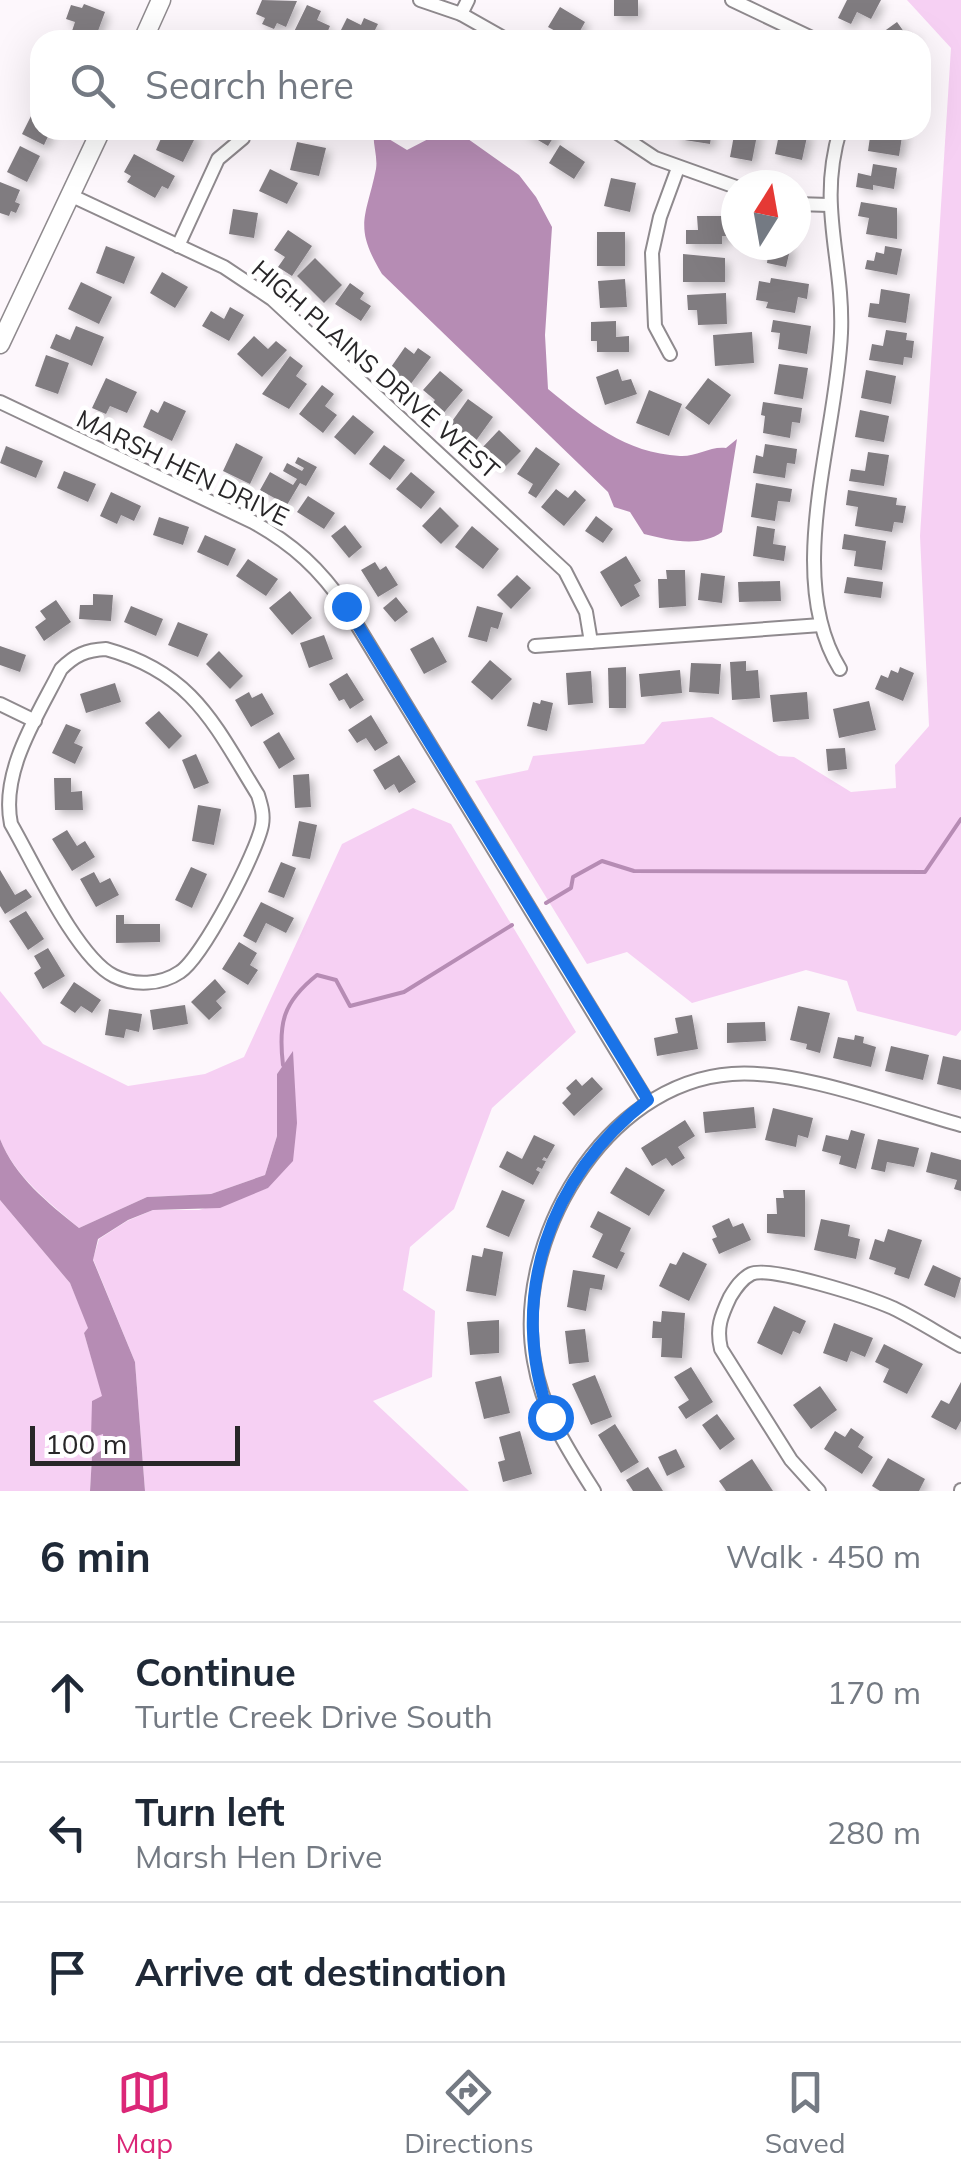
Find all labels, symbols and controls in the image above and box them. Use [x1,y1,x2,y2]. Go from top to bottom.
search box [30,30,931,140]
icon: search [65,58,120,113]
text: Search here [145,61,354,109]
north arrow [721,170,811,260]
street label: HIGH PLAINS DRIVE WEST [246,253,506,485]
street label: MARSH HEN DRIVE [72,402,294,532]
route end [324,584,370,630]
route start [528,1395,574,1441]
scale bar [30,1421,240,1466]
text: 100 m [45,1426,127,1461]
text: 6 min [40,1530,151,1583]
text: Walk · 450 m [726,1536,921,1576]
text: Continue [135,1648,296,1696]
icon: ahead [40,1665,95,1720]
text: 170 m [827,1672,921,1712]
text: Turtle Creek Drive South [135,1696,493,1736]
text: Turn left [135,1788,285,1836]
icon: left [40,1805,95,1860]
text: 280 m [827,1812,921,1852]
text: Marsh Hen Drive [135,1836,382,1876]
icon: arrive [40,1945,95,2000]
text: Arrive at destination [135,1948,507,1996]
tab: Map [116,2065,173,2160]
tab: Directions [404,2065,534,2160]
tab: Saved [765,2065,845,2160]

